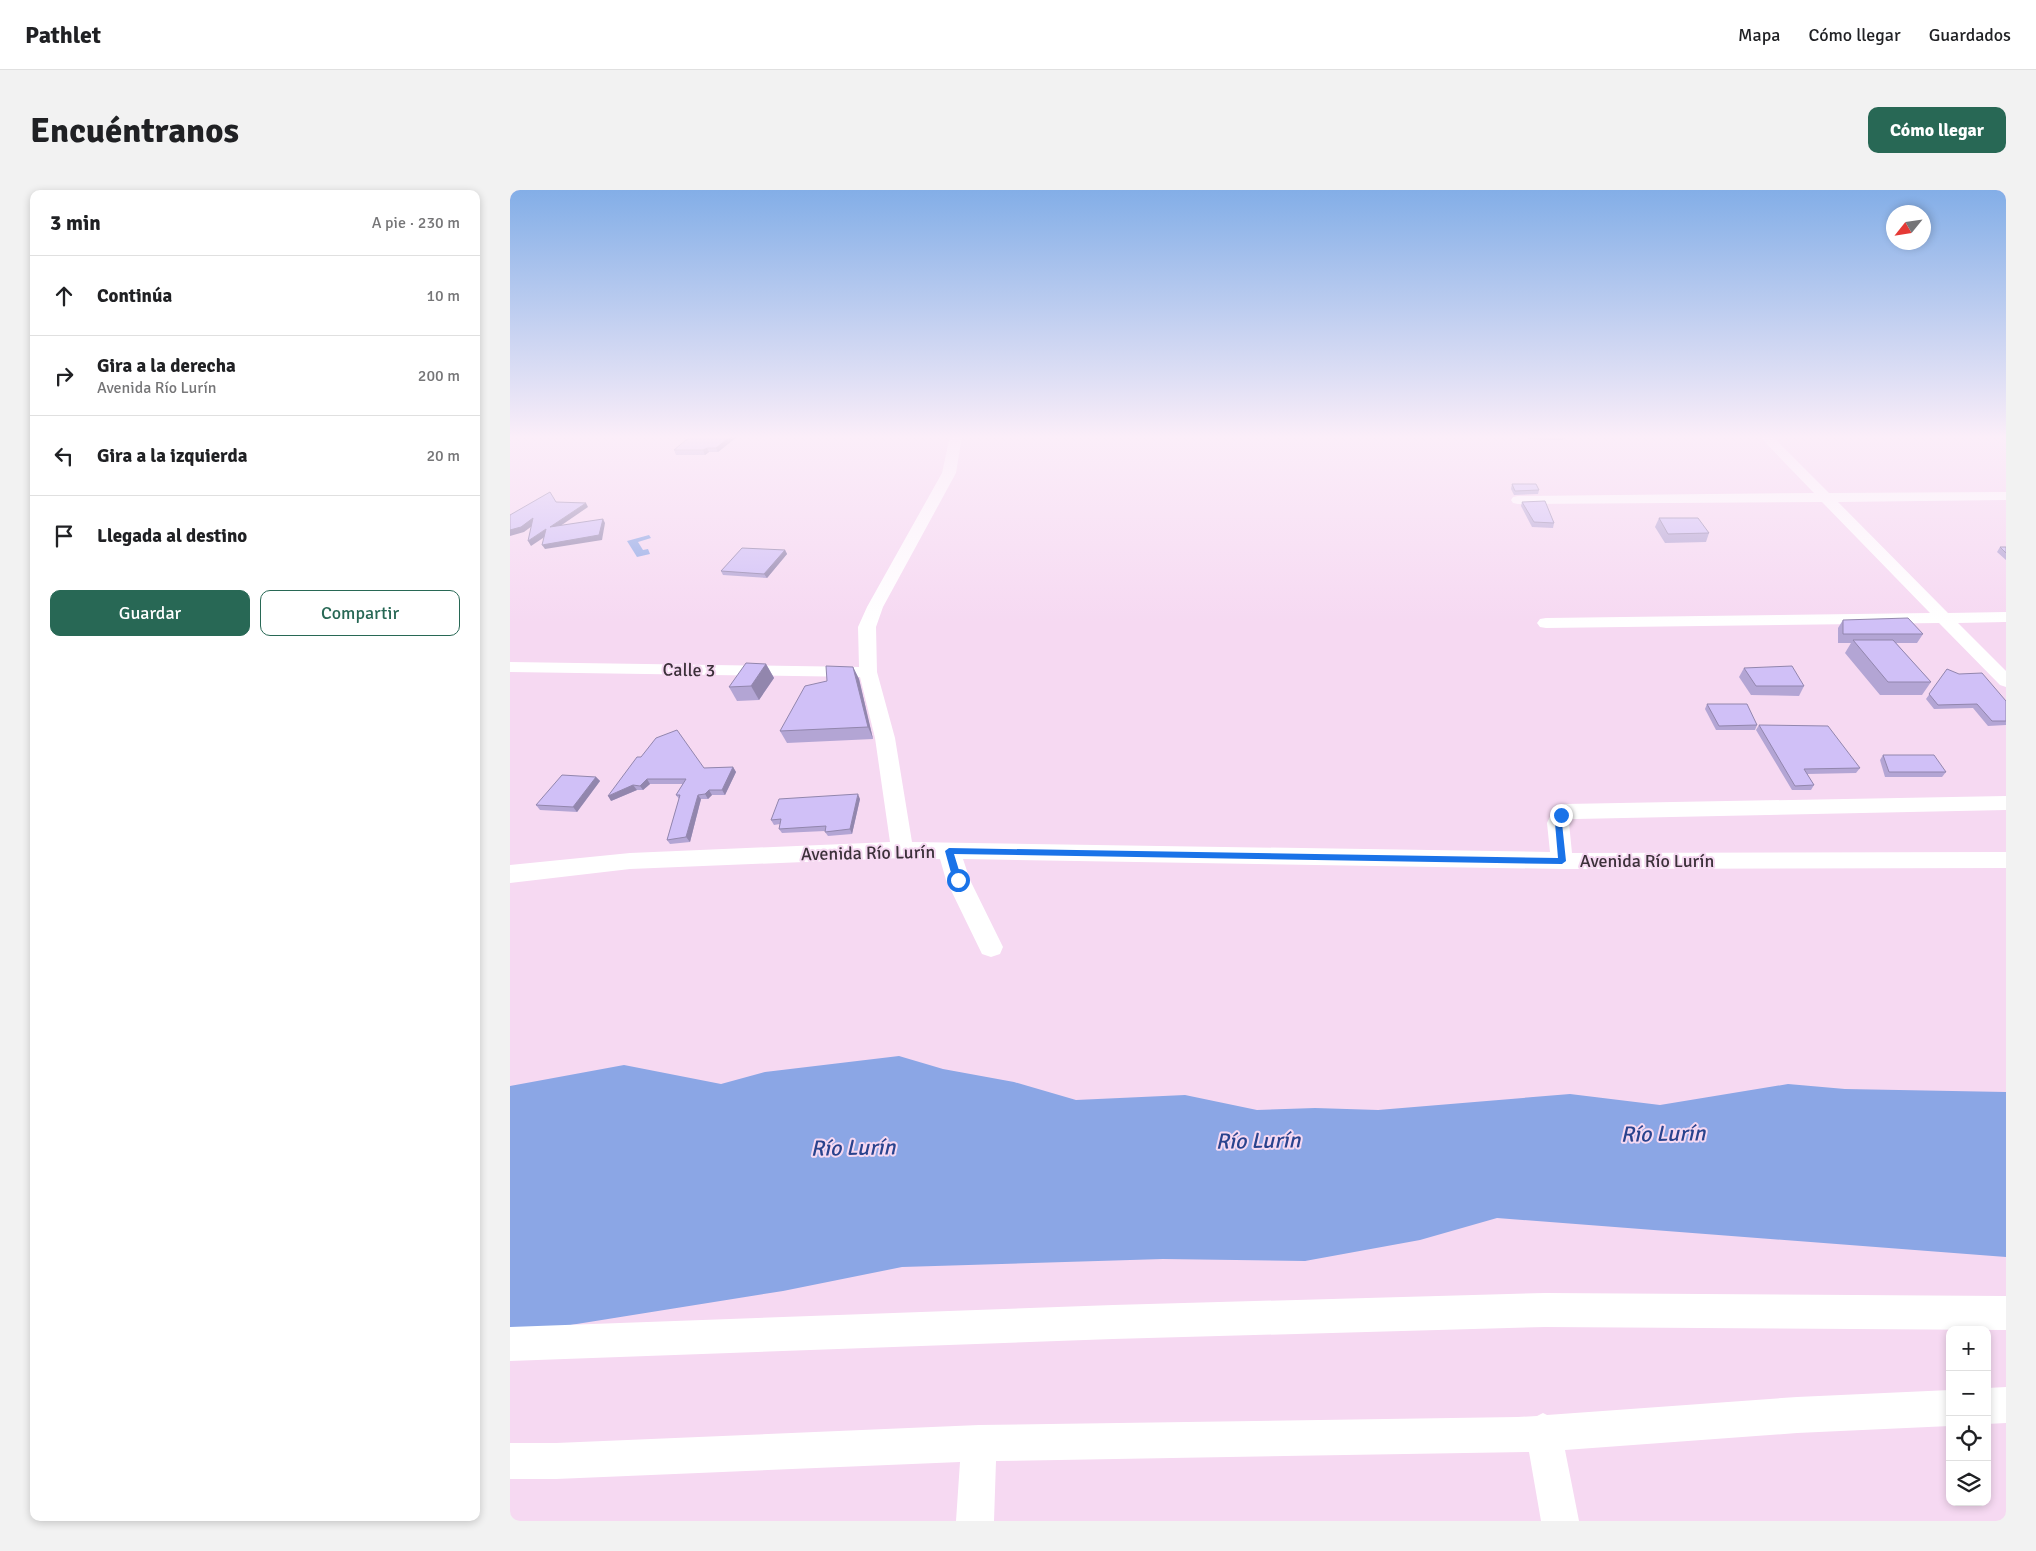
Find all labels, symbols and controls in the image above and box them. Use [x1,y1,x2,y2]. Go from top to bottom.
text: Pathlet [25,20,101,50]
text: Mapa [1738,24,1780,46]
text: Cómo llegar [1808,24,1901,46]
text: Guardados [1929,24,2011,46]
button: Cómo llegar [1868,107,2006,153]
text: Encuéntranos [30,109,239,152]
north arrow [1886,205,1931,250]
text: 3 min [50,210,101,236]
text: A pie · 230 m [372,213,460,233]
icon: ahead [50,282,78,310]
text: Continúa [97,284,172,308]
text: 10 m [426,286,460,306]
text: Gira a la derecha [97,354,236,378]
icon: right [50,362,78,390]
text: 200 m [418,366,460,386]
text: Avenida Río Lurín [97,378,217,398]
icon: left [50,442,78,470]
text: Gira a la izquierda [97,444,247,468]
text: 20 m [426,446,460,466]
icon: arrive [50,522,78,550]
text: Llegada al destino [97,524,247,548]
button: Guardar [50,590,250,636]
button: Compartir [260,590,460,636]
street label: Calle 3 [662,659,716,681]
route end [1550,804,1573,827]
street label: Avenida Río Lurín [801,841,935,865]
street label: Avenida Río Lurín [1580,850,1714,872]
route start [947,869,970,892]
water label: Río Lurín [1620,1119,1707,1148]
water label: Río Lurín [1215,1126,1302,1155]
water label: Río Lurín [810,1133,897,1162]
map controls [1946,1326,1991,1506]
button: + [1946,1326,1991,1371]
button: − [1946,1371,1991,1416]
button: locate [1946,1416,1991,1461]
button: layers [1946,1461,1991,1506]

